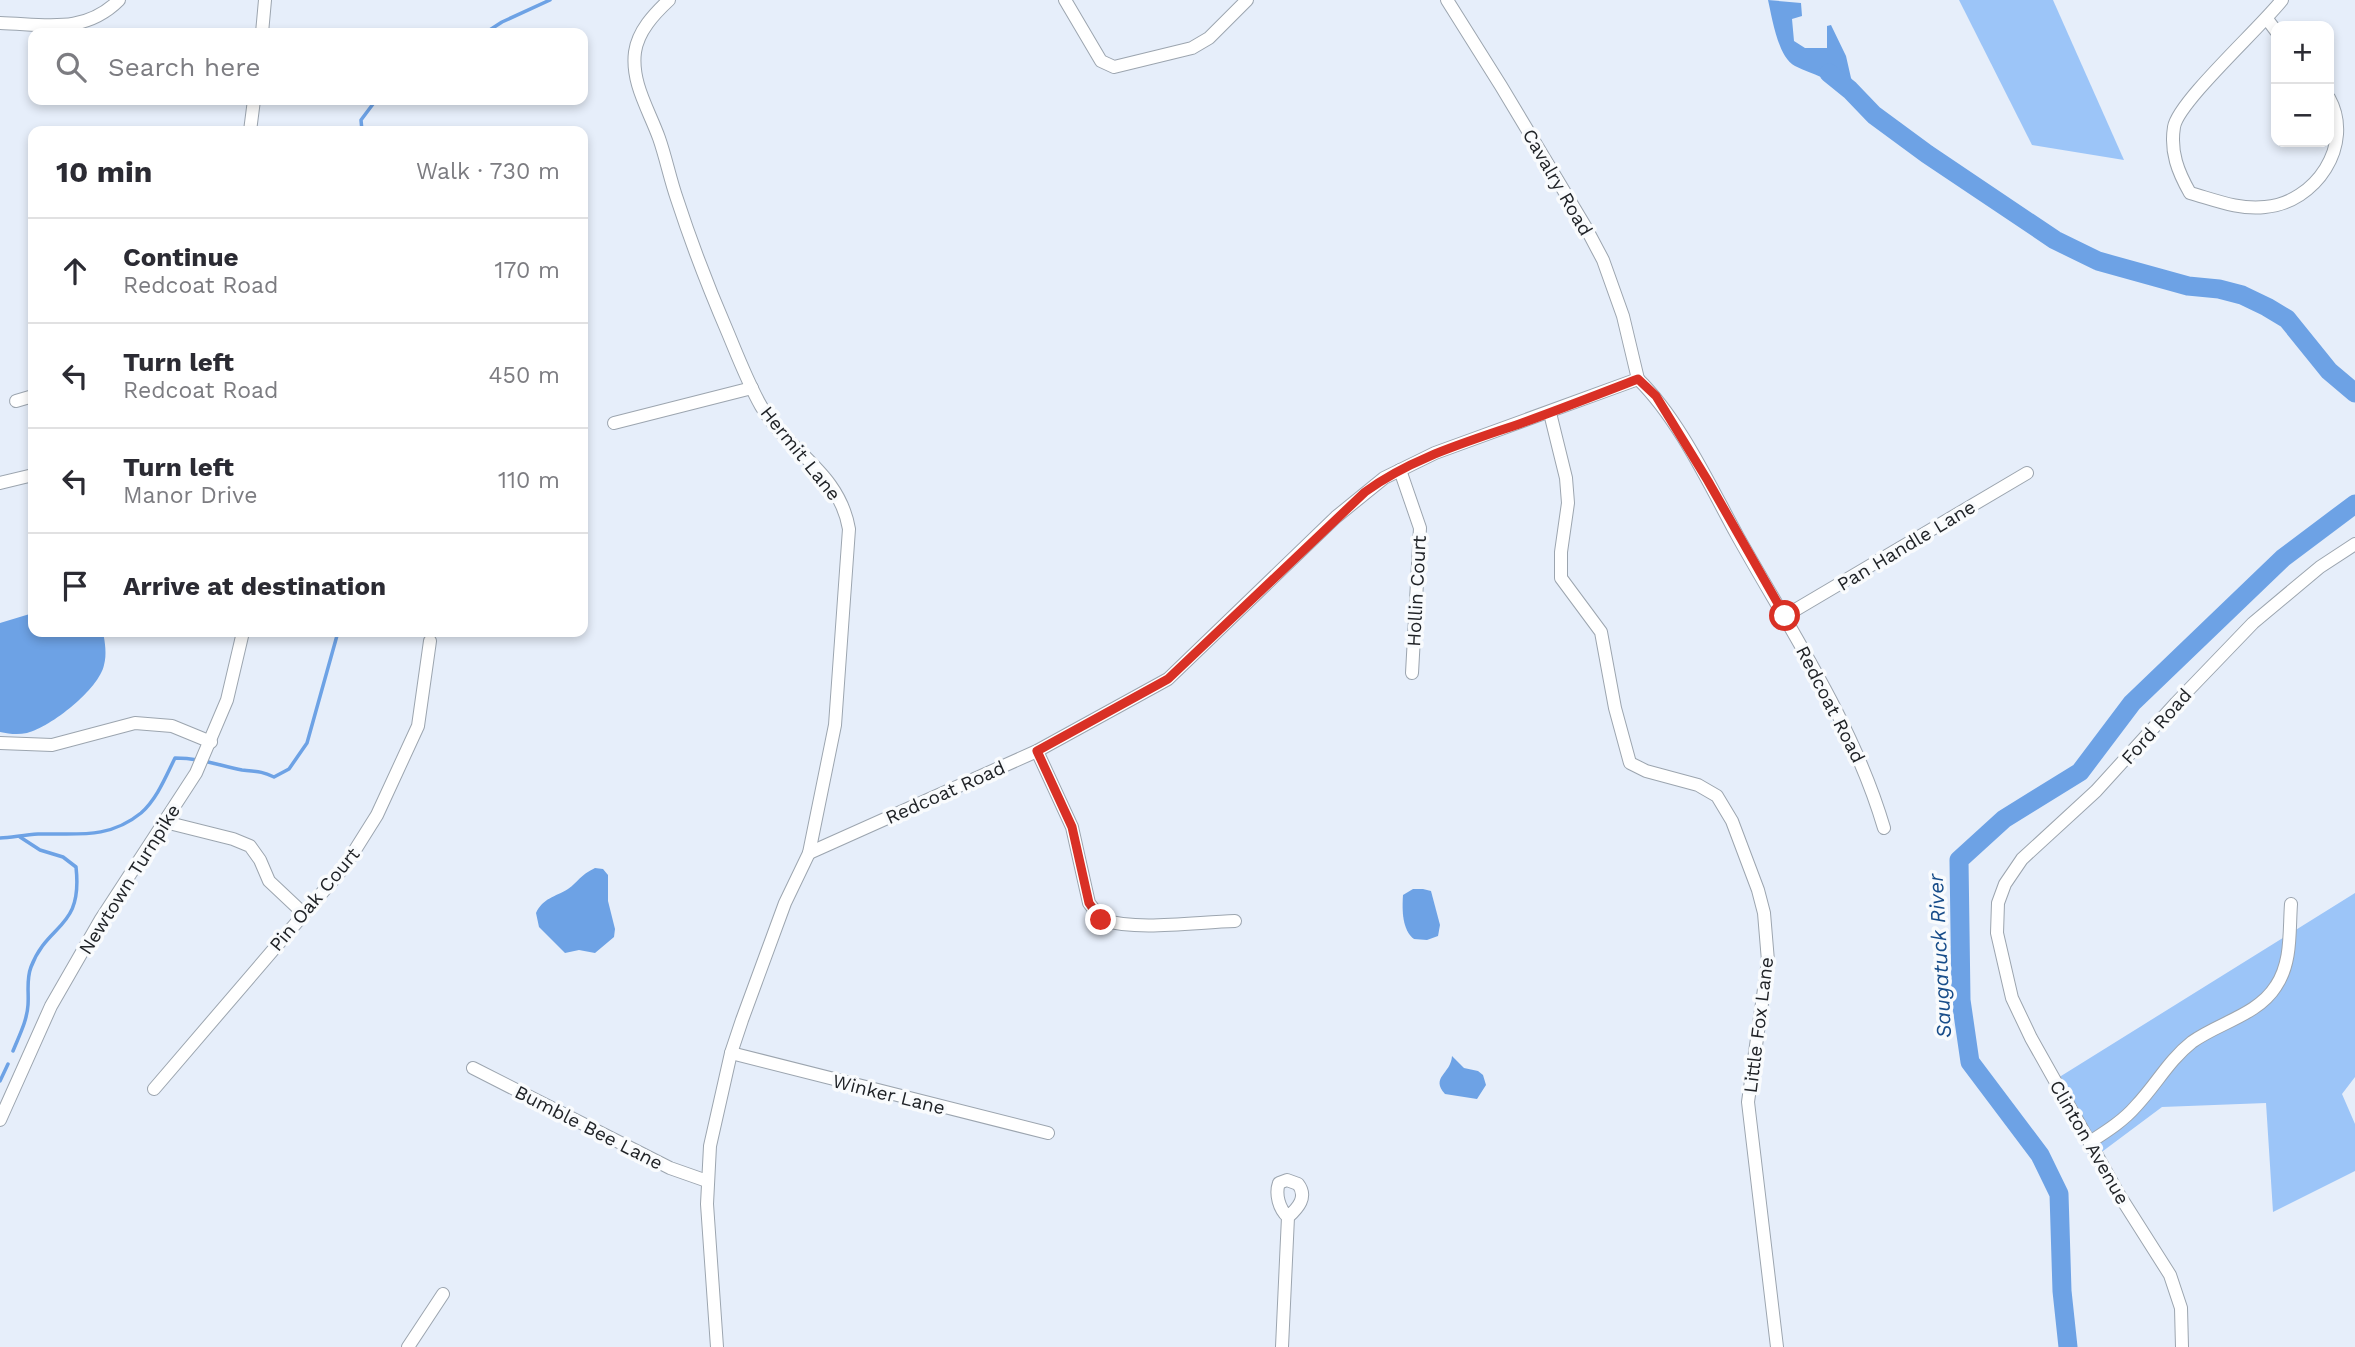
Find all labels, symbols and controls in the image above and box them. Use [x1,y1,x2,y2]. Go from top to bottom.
map controls [2271,21,2334,147]
button: + [2271,21,2334,84]
search box [28,28,588,105]
icon: search [52,48,90,86]
text: Search here [108,52,260,82]
button: − [2271,84,2334,147]
street label: Cavalry Road [1518,125,1597,240]
text: 10 min [56,154,152,189]
text: Walk · 730 m [416,158,560,185]
text: Continue [123,242,239,272]
icon: ahead [56,252,94,290]
text: 170 m [495,257,560,284]
text: Redcoat Road [123,272,278,299]
text: Turn left [123,347,234,377]
icon: left [56,357,94,395]
text: 450 m [488,362,560,389]
text: Redcoat Road [123,377,278,404]
street label: Hermit Lane [756,401,846,505]
text: Turn left [123,452,234,482]
icon: left [56,462,94,500]
text: 110 m [498,467,560,494]
text: Manor Drive [123,482,257,509]
street label: Pan Handle Lane [1833,495,1979,596]
street label: Hollin Court [1402,535,1431,647]
icon: arrive [56,567,94,605]
text: Arrive at destination [123,571,386,601]
route start [1769,600,1800,631]
street label: Redcoat Road [1791,642,1870,767]
street label: Ford Road [2116,684,2196,769]
street label: Redcoat Road [882,756,1009,829]
street label: Newtown Turnpike [74,800,185,959]
street label: Pin Oak Court [264,843,364,956]
water label: Saugatuck River [1923,872,1956,1039]
route end [1085,904,1116,935]
street label: Little Fox Lane [1739,956,1778,1094]
street label: Winker Lane [830,1069,948,1120]
street label: Clinton Avenue [2045,1076,2134,1208]
street label: Bumble Bee Lane [511,1080,667,1175]

